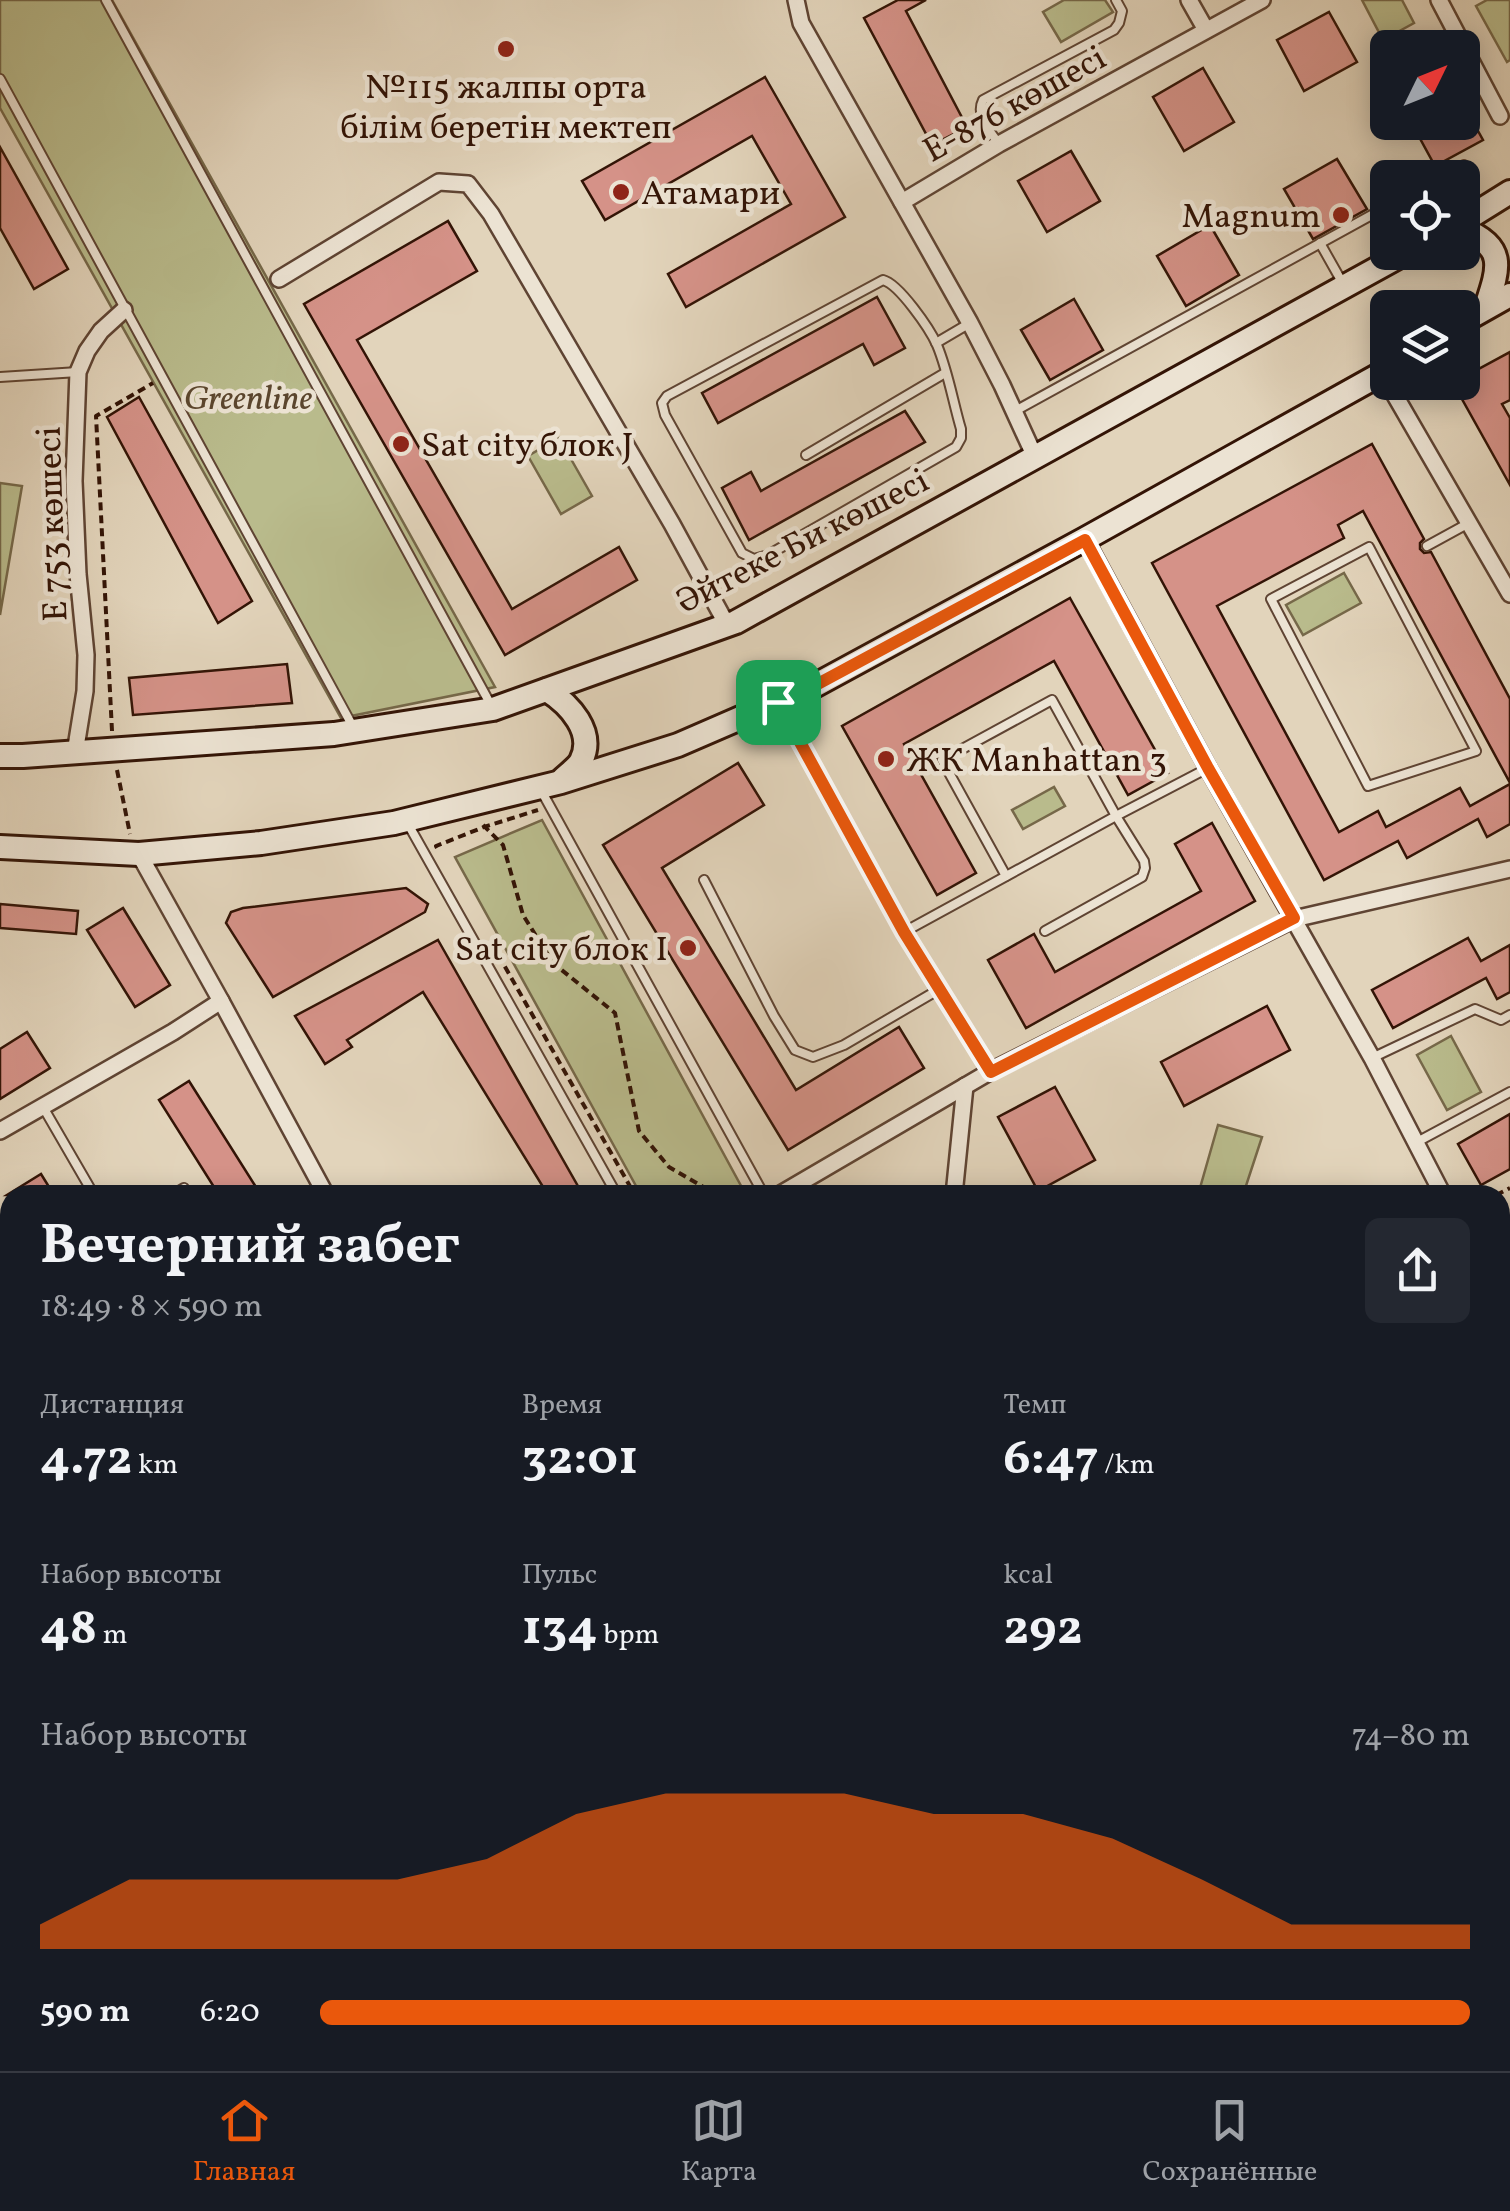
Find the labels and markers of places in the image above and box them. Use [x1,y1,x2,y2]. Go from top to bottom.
marker: №115 жалпы орта білім беретін мектеп [495,38,517,60]
place label: №115 жалпы орта білім беретін мектеп [340,65,672,153]
place label: Атамари [641,171,780,219]
marker: Атамари [610,181,632,203]
place label: Magnum [1181,194,1321,242]
marker: Magnum [1330,204,1352,226]
place label: Sat city блок J [421,423,633,471]
marker: Sat city блок J [390,433,412,455]
pin [736,660,821,745]
place label: ЖК Manhattan 3 [906,738,1167,786]
marker: ЖК Manhattan 3 [875,748,897,770]
place label: Sat city блок I [455,927,668,975]
marker: Sat city блок I [677,937,699,959]

